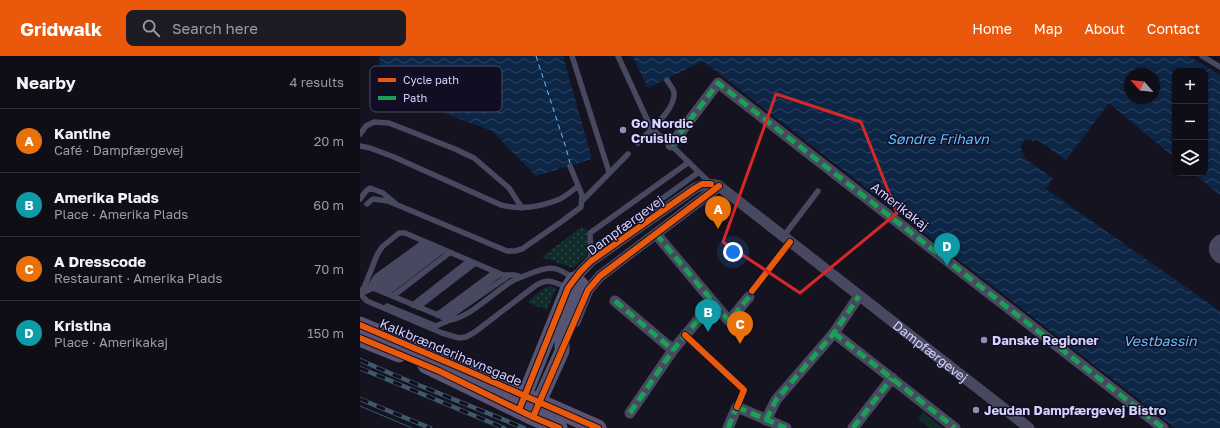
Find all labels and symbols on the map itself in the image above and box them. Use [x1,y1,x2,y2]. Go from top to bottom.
legend [370,66,502,112]
north arrow [1124,68,1160,104]
text: Cycle path [403,73,459,86]
text: Path [403,91,427,104]
place label: Go Nordic Cruisline [631,115,694,146]
marker: Go Nordic Cruisline [618,125,628,135]
water label: Søndre Frihavn [887,130,990,147]
street label: Amerikakaj [868,178,932,234]
street label: Dampfærgevej [584,192,666,258]
pin: A [705,196,731,229]
pin: D [934,233,960,266]
your location [723,242,743,262]
pin: B [695,299,721,332]
pin: C [727,311,753,344]
street label: Kalkbrænderihavnsgade [377,315,525,389]
street label: Dampfærgevej [890,317,971,385]
place label: Danske Regioner [992,332,1099,348]
water label: Vestbassin [1123,332,1198,349]
marker: Danske Regioner [979,335,989,345]
place label: Jeudan Dampfærgevej Bistro [984,402,1167,418]
marker: Jeudan Dampfærgevej Bistro [971,405,981,415]

